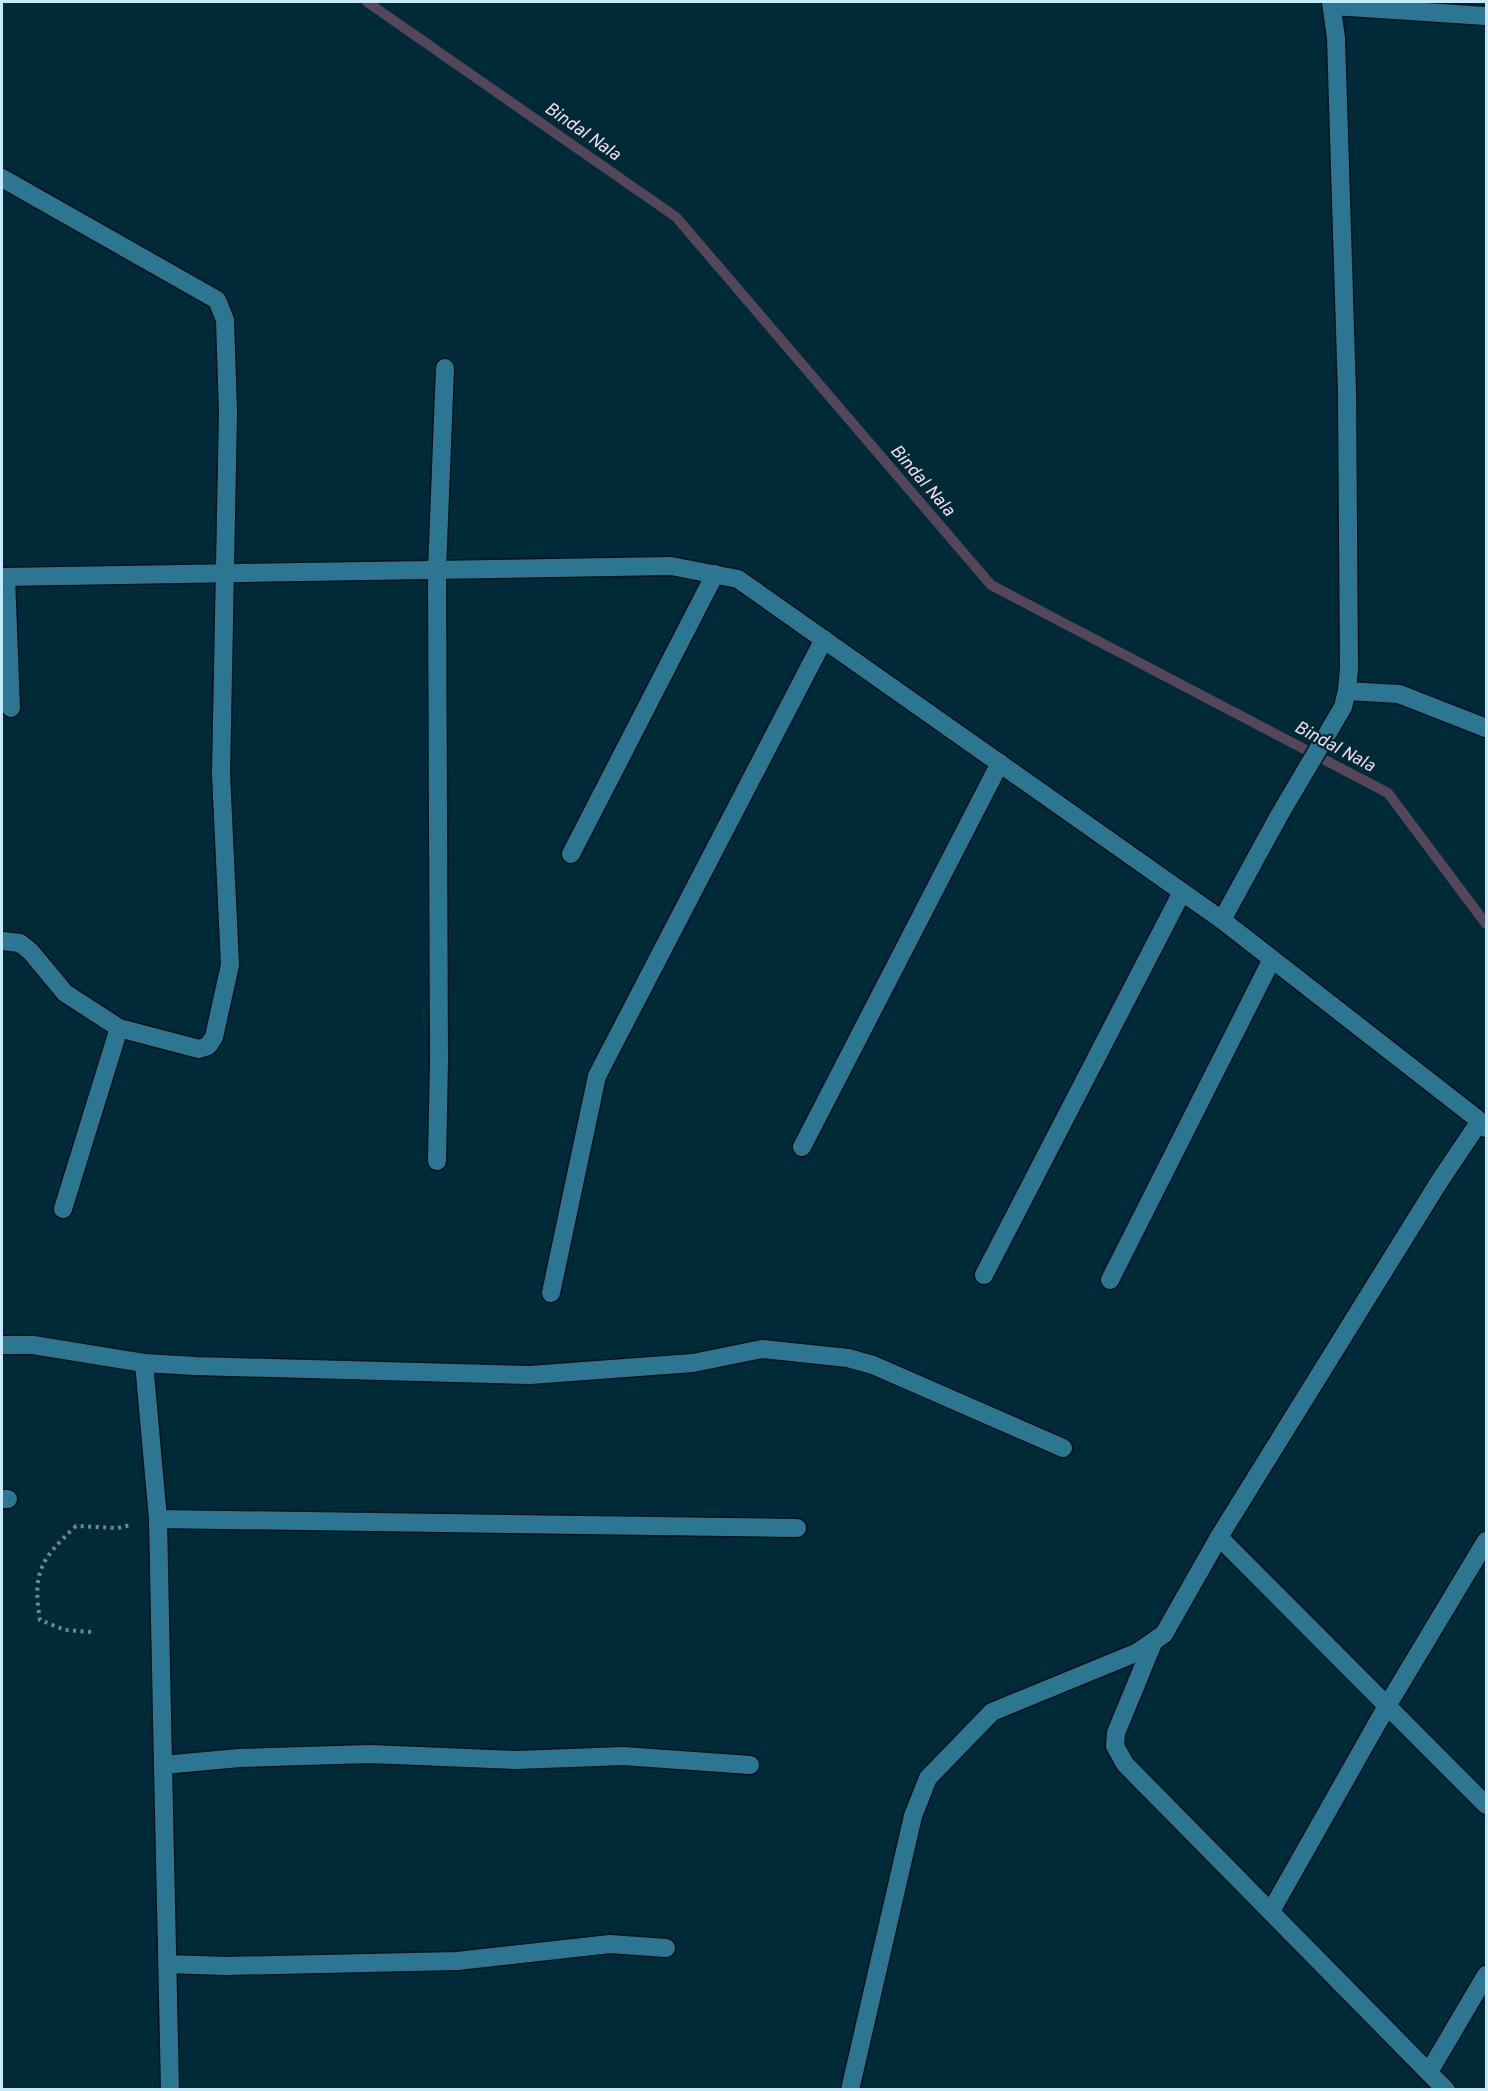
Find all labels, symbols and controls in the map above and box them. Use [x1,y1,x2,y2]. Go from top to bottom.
water label: Bindal Nala [539,98,625,167]
water label: Bindal Nala [884,440,960,522]
water label: Bindal Nala [1290,716,1379,779]

